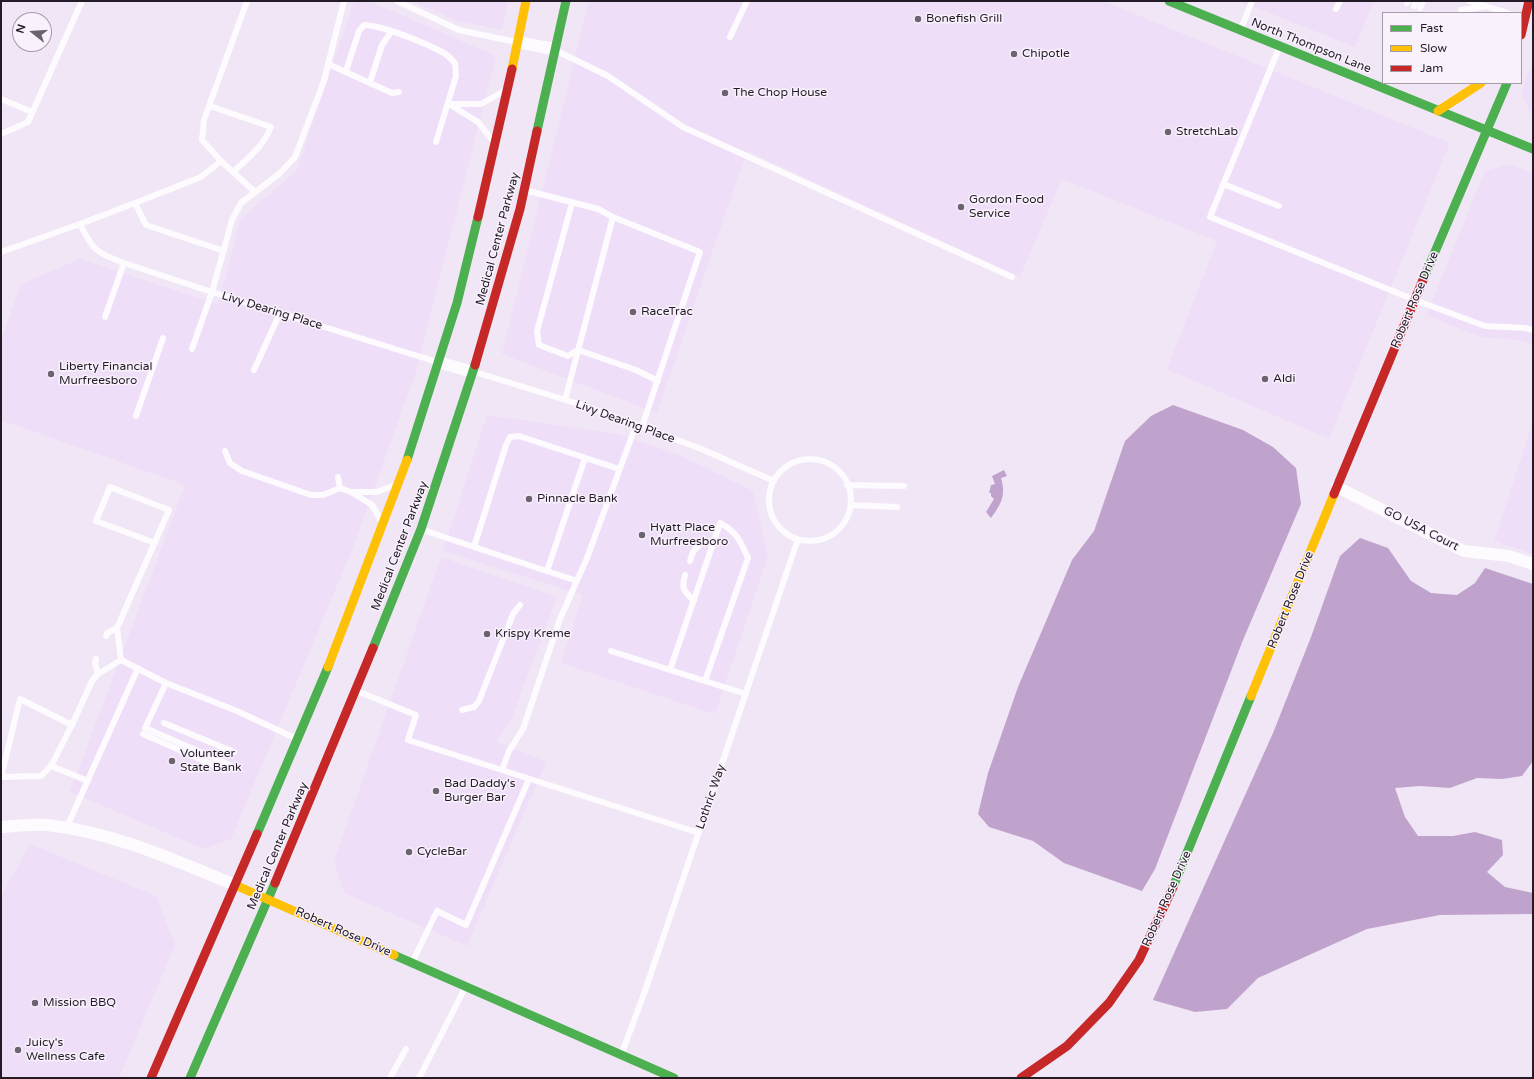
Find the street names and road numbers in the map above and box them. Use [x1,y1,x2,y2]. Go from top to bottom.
street label: North Thompson Lane [1249,15,1373,77]
street label: Medical Center Parkway [473,171,523,307]
street label: Robert Rose Drive [1388,250,1442,350]
street label: Livy Dearing Place [220,289,324,333]
street label: Livy Dearing Place [573,397,677,447]
street label: Medical Center Parkway [369,479,431,613]
street label: GO USA Court [1381,504,1461,554]
street label: Robert Rose Drive [1265,549,1317,651]
street label: Lothric Way [693,763,729,831]
street label: Medical Center Parkway [245,780,311,912]
street label: Robert Rose Drive [1139,849,1195,949]
street label: Robert Rose Drive [293,904,393,960]

